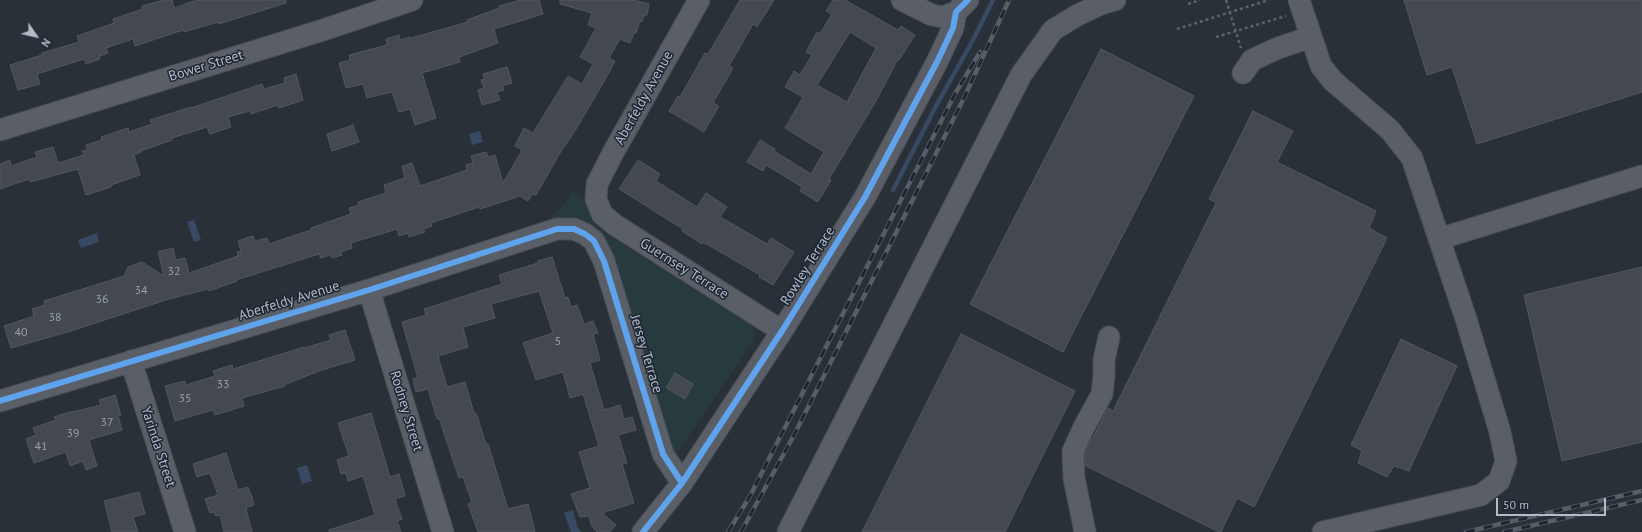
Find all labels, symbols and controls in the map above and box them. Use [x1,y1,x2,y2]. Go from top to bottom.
north arrow [16,16,56,56]
text: N [38,36,54,50]
street label: Bower Street [167,47,245,85]
street label: Aberfeldy Avenue [611,48,677,148]
street label: Rowley Terrace [777,224,839,308]
street label: Guernsey Terrace [637,235,731,303]
house number: 32 [167,265,181,279]
street label: Aberfeldy Avenue [237,278,341,324]
house number: 34 [134,284,148,298]
house number: 36 [95,293,109,307]
house number: 38 [48,311,62,325]
street label: Jersey Terrace [626,313,666,395]
house number: 40 [14,326,28,340]
house number: 5 [555,335,561,349]
street label: Rodney Street [386,369,426,453]
house number: 33 [216,378,230,392]
house number: 35 [178,392,192,406]
street label: Yarinda Street [137,405,179,489]
house number: 37 [100,416,114,430]
house number: 39 [66,427,80,441]
house number: 41 [34,440,48,454]
scale bar [1498,490,1608,516]
text: 50 m [1503,497,1529,512]

